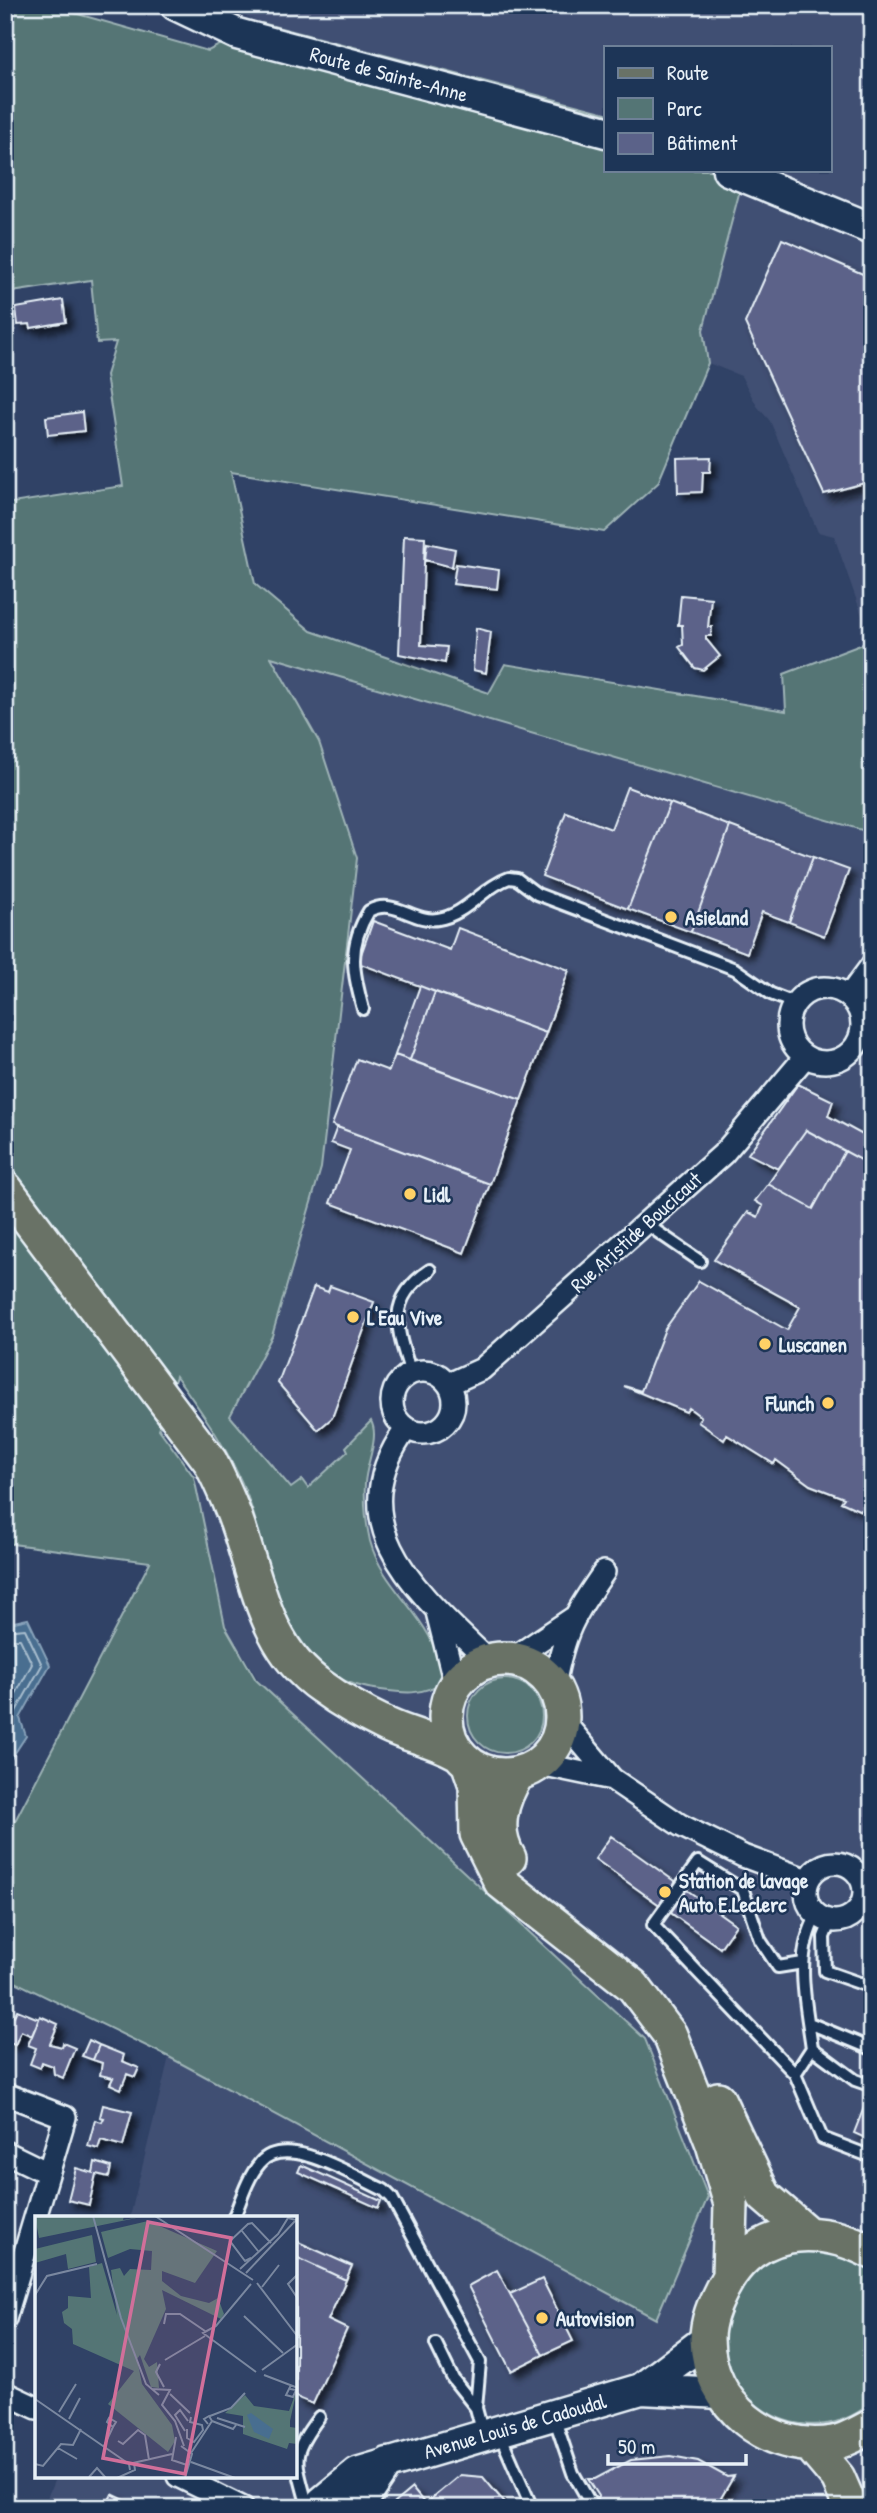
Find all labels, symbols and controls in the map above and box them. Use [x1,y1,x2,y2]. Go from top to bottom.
street label: Route de Sainte-Anne [307,39,471,109]
legend [604,46,832,172]
text: Route [667,58,709,87]
text: Parc [667,94,702,123]
text: Bâtiment [667,128,738,157]
place label: Asieland [685,903,749,932]
marker: Asieland [663,909,679,925]
street label: Rue Aristide Boucicaut [564,1165,709,1299]
place label: Lidl [424,1180,451,1209]
marker: Lidl [402,1186,418,1202]
place label: L'Eau Vive [367,1303,443,1332]
marker: L'Eau Vive [345,1309,361,1325]
place label: Luscanen [779,1330,847,1359]
marker: Luscanen [757,1336,773,1352]
place label: Flunch [765,1389,814,1418]
marker: Flunch [820,1395,836,1411]
place label: Station de lavage Auto E.Leclerc [679,1866,809,1919]
marker: Station de lavage Auto E.Leclerc [657,1884,673,1900]
inset map [35,2216,298,2478]
place label: Autovision [556,2304,634,2333]
marker: Autovision [534,2310,550,2326]
street label: Avenue Louis de Cadoudal [420,2386,610,2466]
scale bar [608,2422,746,2466]
text: 50 m [618,2432,655,2461]

